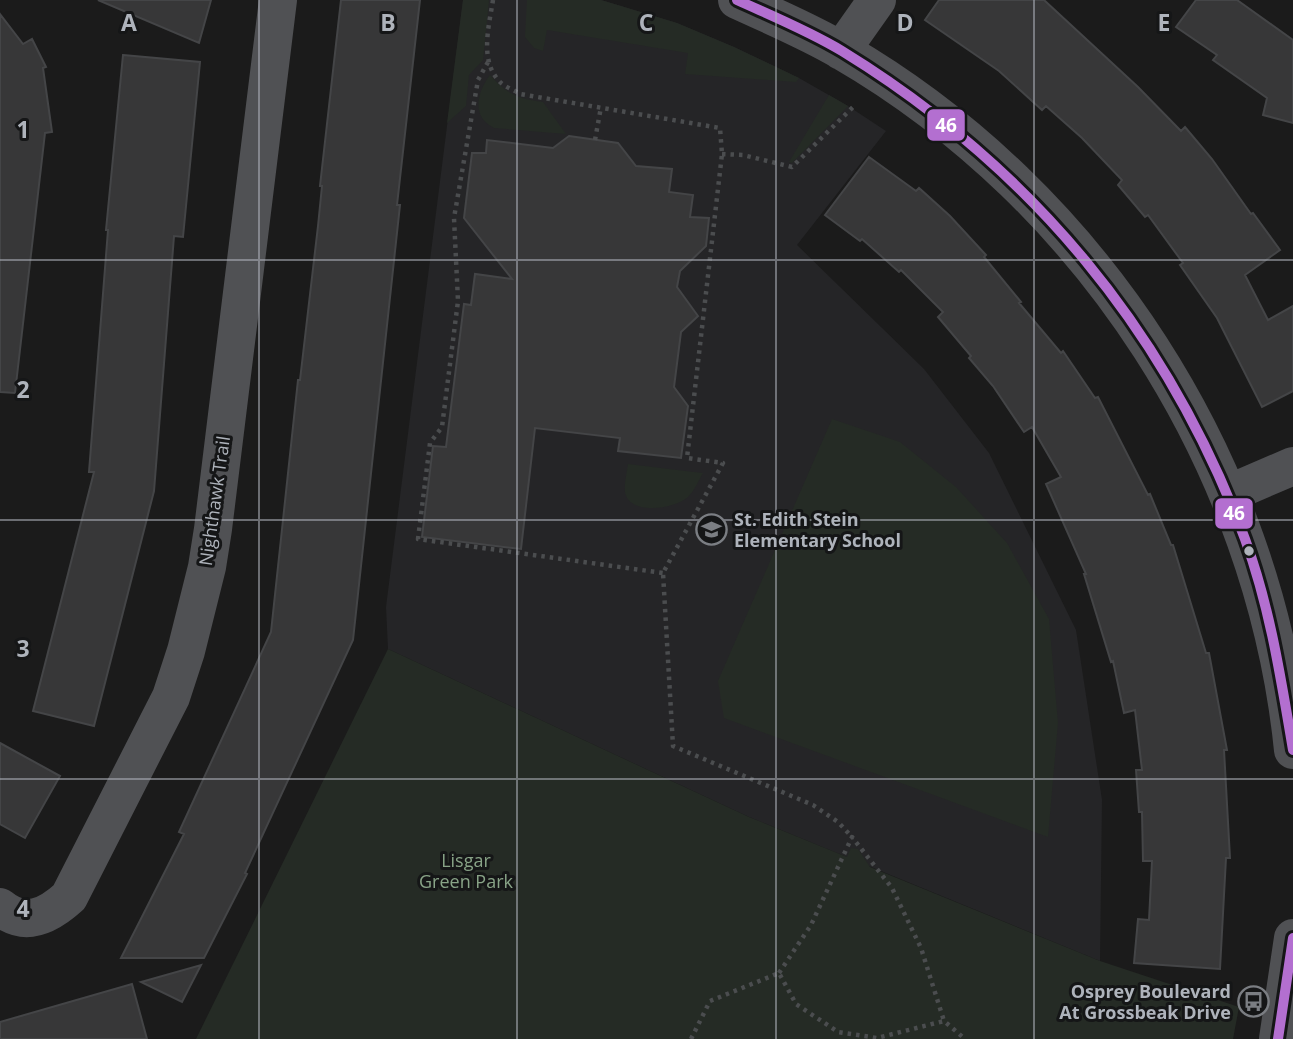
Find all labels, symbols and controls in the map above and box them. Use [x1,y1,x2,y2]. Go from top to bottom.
text: A [121,6,137,38]
text: B [380,6,396,38]
text: C [639,6,653,38]
text: D [896,6,914,38]
text: E [1158,6,1170,38]
line badge: 46 [926,108,966,142]
text: 46 [935,112,957,138]
text: 1 [16,113,30,145]
text: 2 [16,373,30,405]
street label: Nighthawk Trail [193,434,235,567]
line badge: 46 [1214,497,1254,530]
text: 46 [1223,500,1245,526]
place label: St. Edith Stein Elementary School [734,507,901,552]
school or university icon: St. Edith Stein Elementary School [694,513,728,547]
unlabelled marker [1242,544,1256,558]
text: 3 [16,632,30,664]
park label: Lisgar Green Park [419,848,514,893]
text: 4 [16,892,30,924]
place label: Osprey Boulevard At Grossbeak Drive [1059,979,1231,1024]
bus stop icon: Osprey Boulevard At Grossbeak Drive [1237,985,1271,1019]

